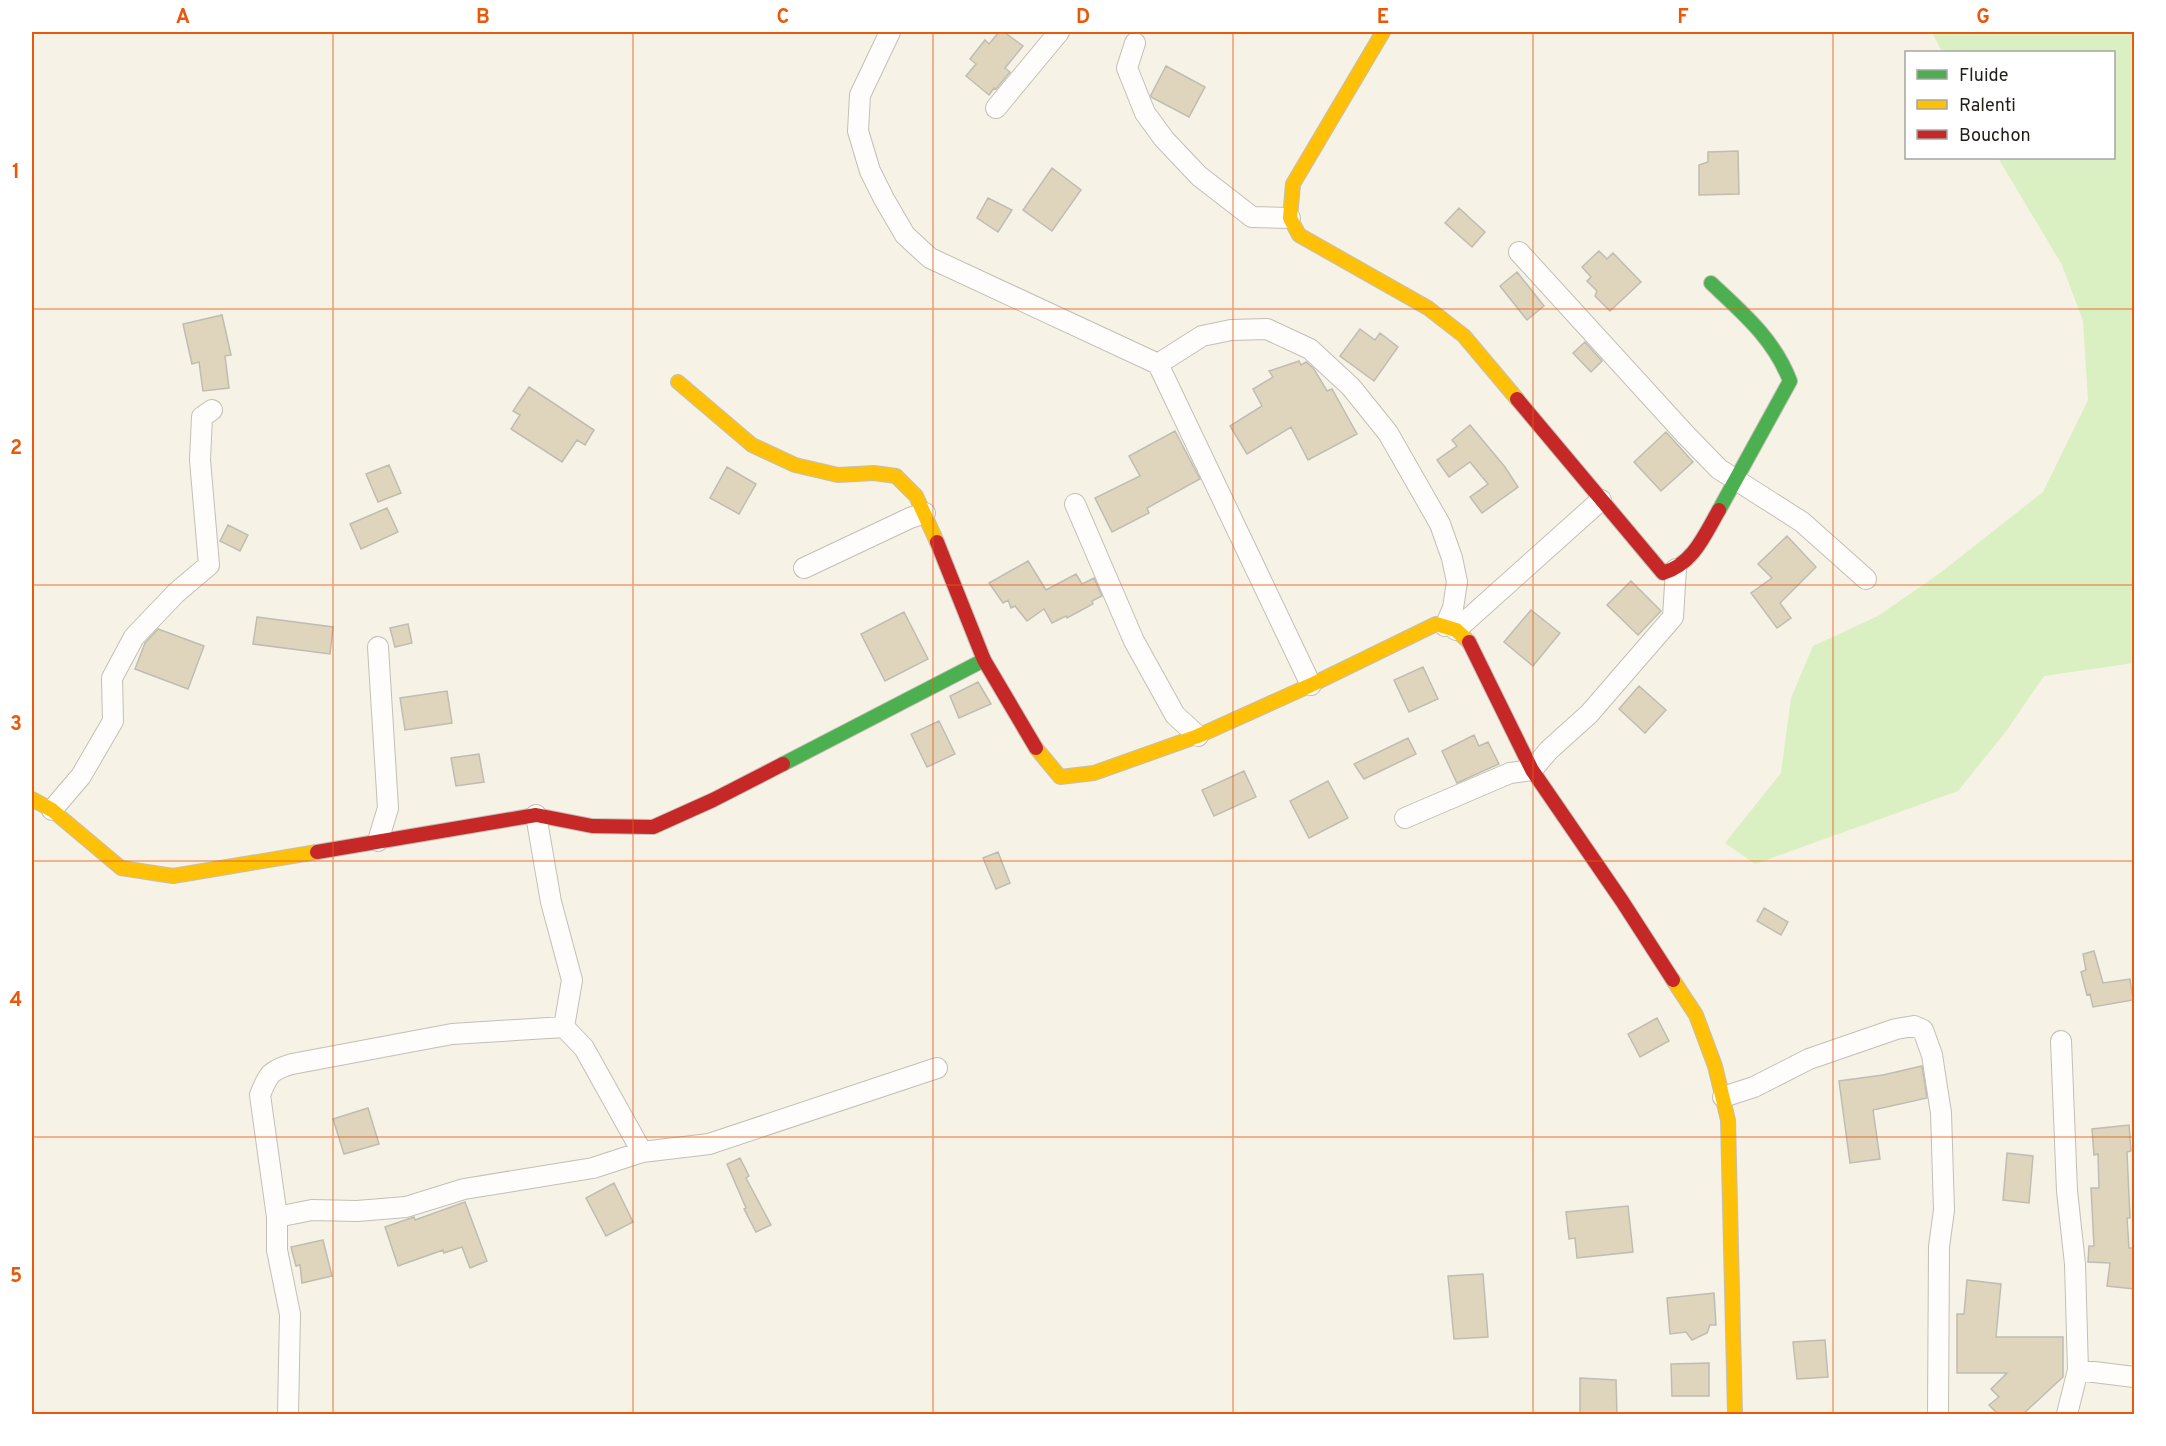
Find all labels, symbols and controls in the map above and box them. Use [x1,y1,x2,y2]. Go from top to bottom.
text: A [176,5,190,31]
text: B [476,5,490,31]
text: C [777,5,789,31]
text: D [1076,5,1090,31]
text: E [1377,5,1389,31]
text: F [1677,5,1689,31]
text: G [1976,5,1990,31]
legend [1905,51,2115,159]
text: Fluide [1959,65,2008,88]
text: Ralenti [1959,95,2016,118]
text: Bouchon [1959,125,2031,148]
text: 1 [12,160,20,186]
text: 2 [10,436,22,462]
text: 3 [10,712,22,738]
text: 4 [10,988,22,1014]
text: 5 [10,1264,22,1290]

